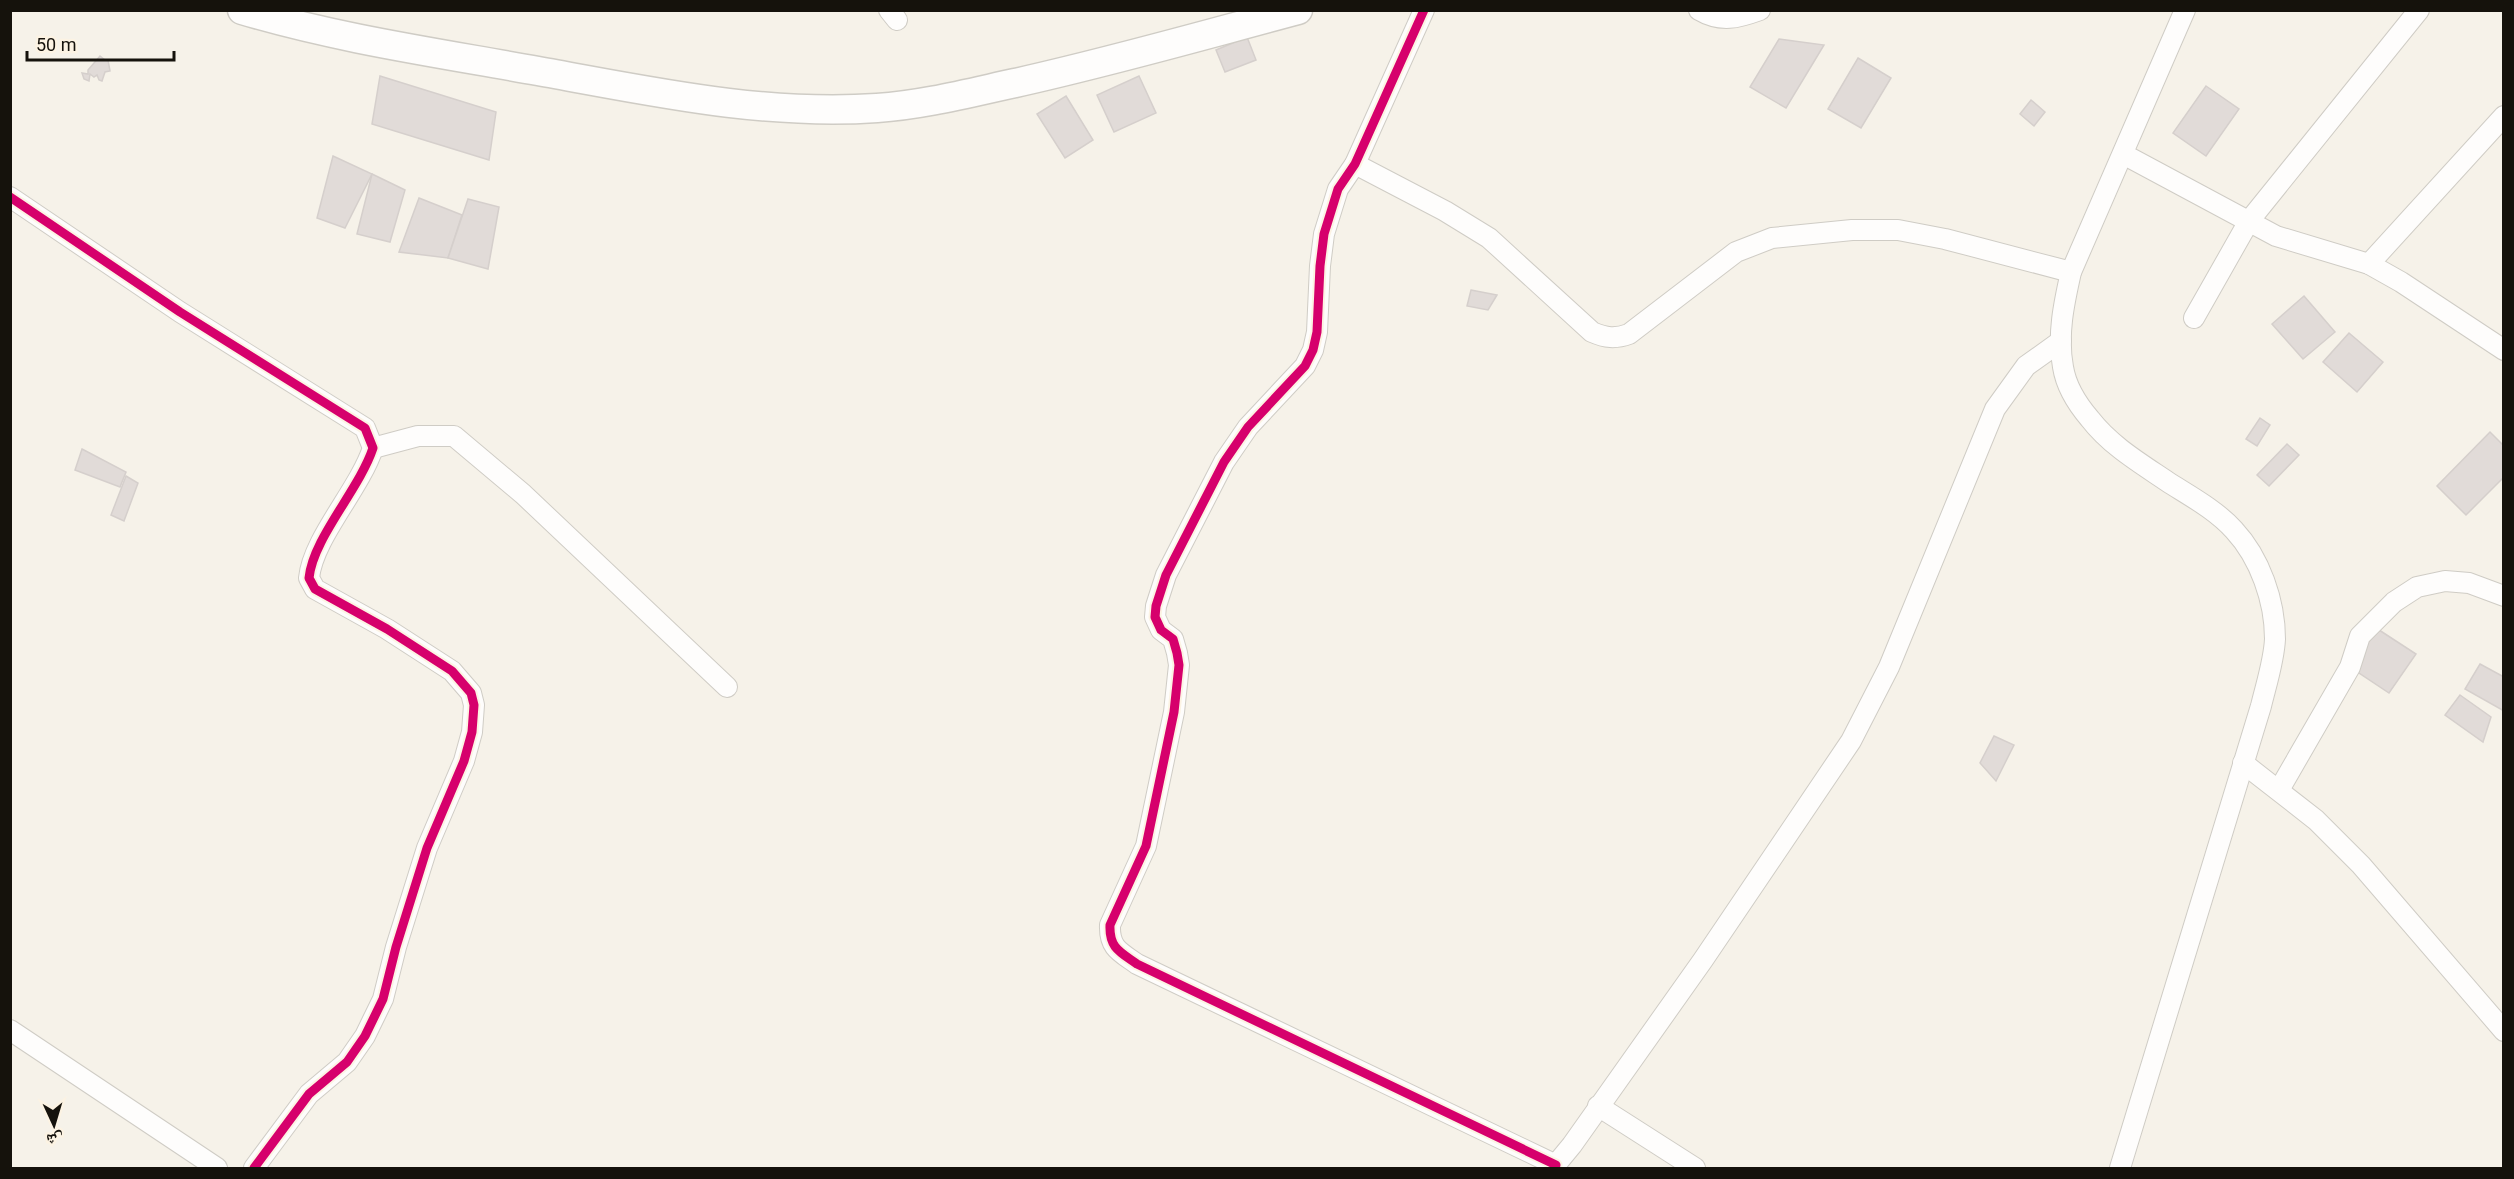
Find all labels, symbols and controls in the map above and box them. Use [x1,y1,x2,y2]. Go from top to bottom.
scale bar [27,24,174,62]
text: 50 m [36,34,76,55]
north arrow [24,1095,84,1155]
text: ش [46,1129,64,1150]

